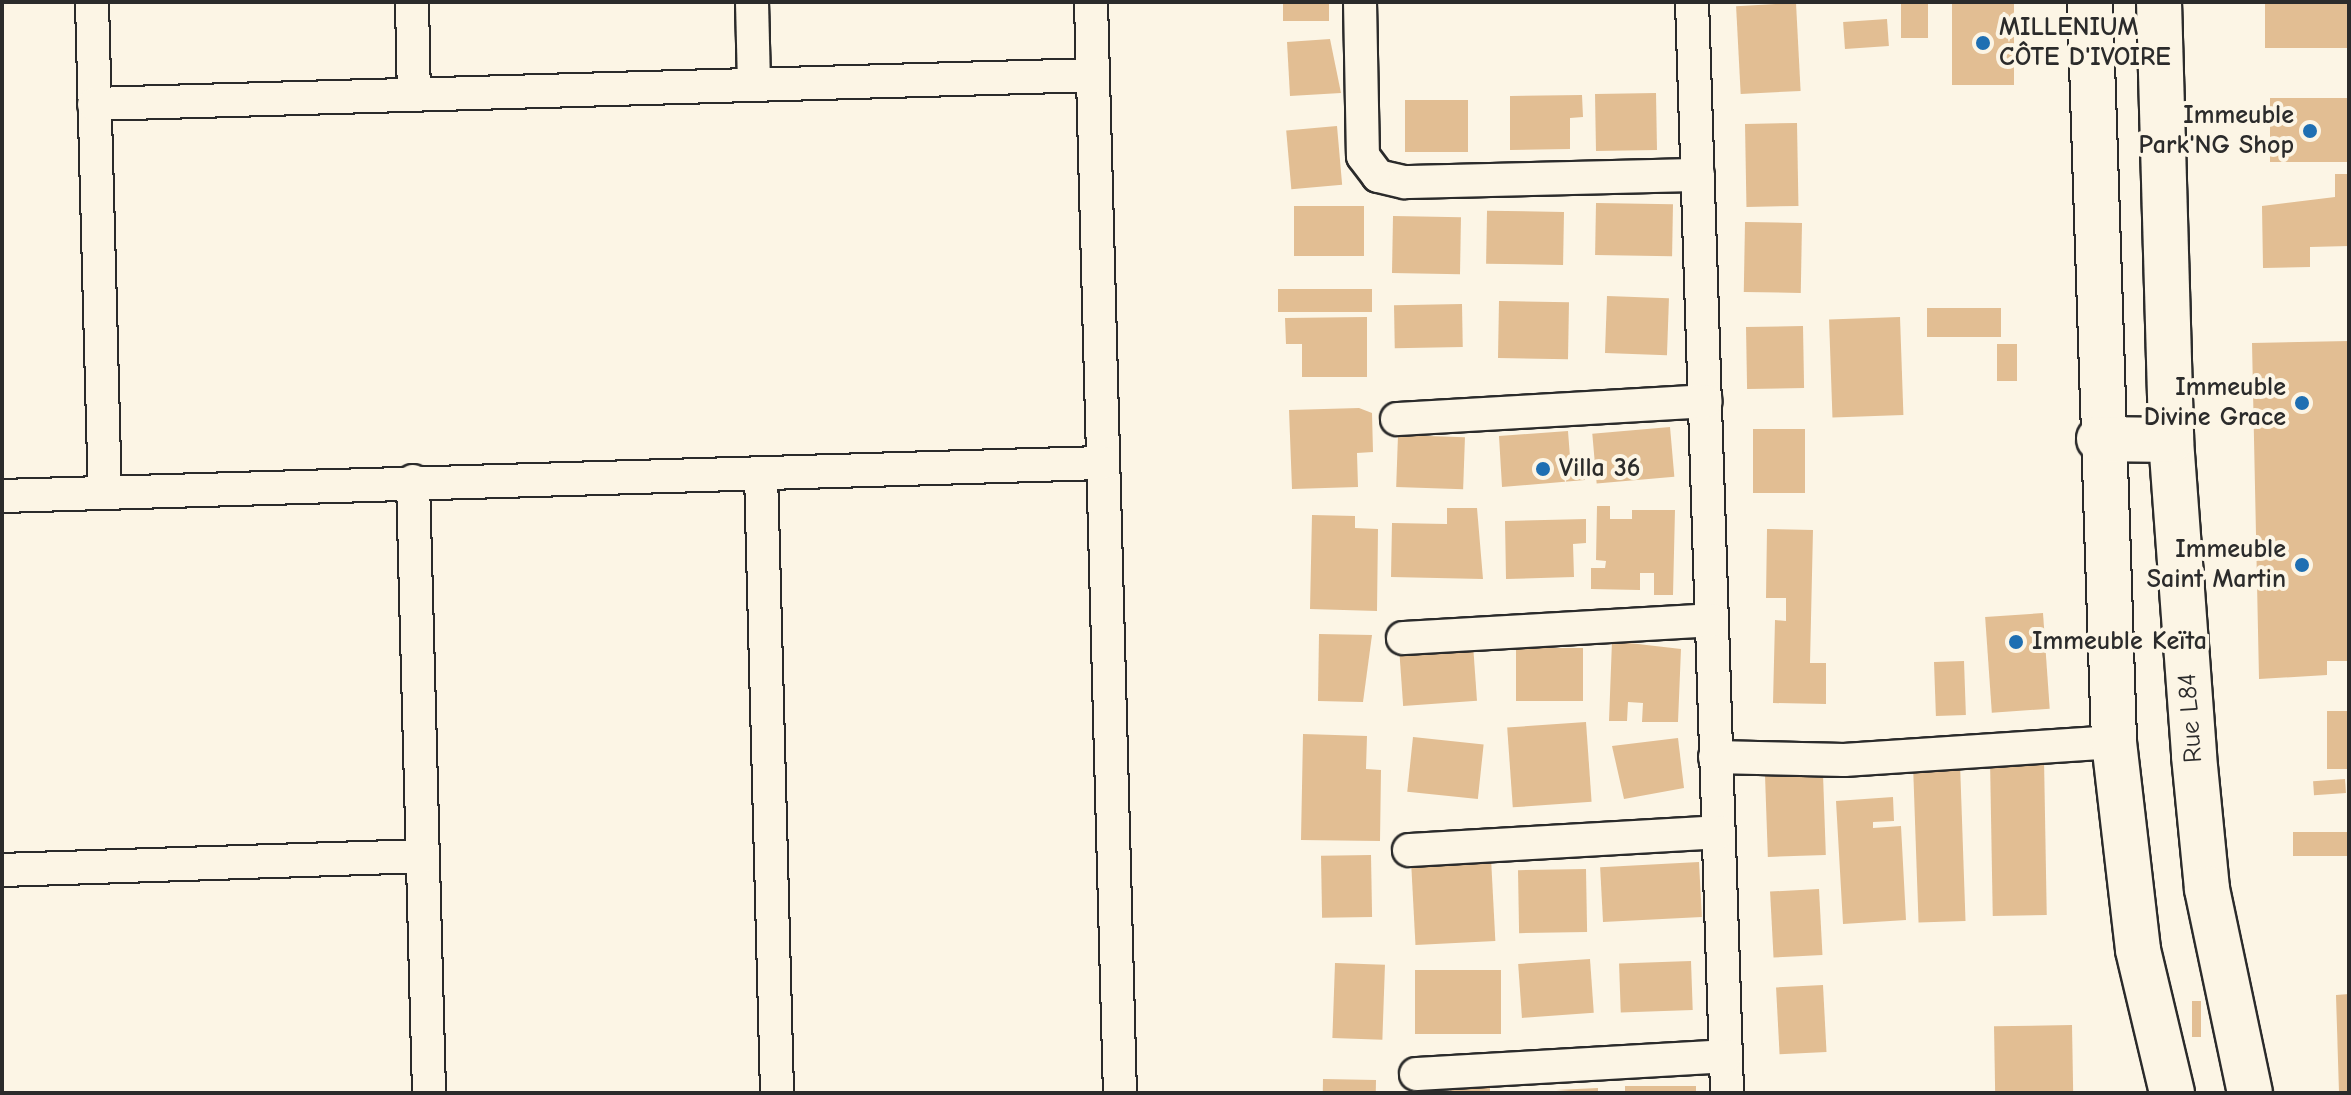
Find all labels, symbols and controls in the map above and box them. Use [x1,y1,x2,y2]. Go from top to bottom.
place label: MILLENIUM CÔTE D'IVOIRE [1999,12,2171,74]
marker: MILLENIUM CÔTE D'IVOIRE [1974,34,1992,52]
place label: Immeuble Park'NG Shop [2138,100,2294,162]
marker: Immeuble Park'NG Shop [2301,122,2319,140]
place label: Immeuble Divine Grace [2144,372,2286,434]
marker: Immeuble Divine Grace [2293,394,2311,412]
place label: Villa 36 [1559,453,1640,485]
marker: Villa 36 [1534,460,1552,478]
place label: Immeuble Saint Martin [2147,534,2286,596]
marker: Immeuble Saint Martin [2293,556,2311,574]
place label: Immeuble Keïta [2032,626,2207,658]
marker: Immeuble Keïta [2007,633,2025,651]
street label: Rue L84 [2172,672,2210,764]

